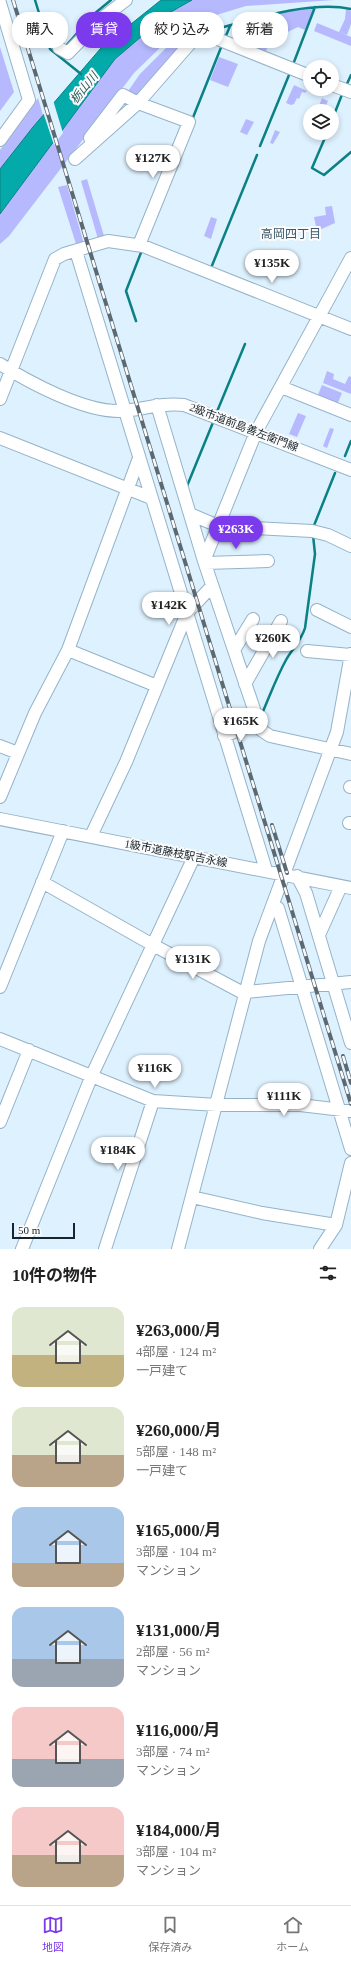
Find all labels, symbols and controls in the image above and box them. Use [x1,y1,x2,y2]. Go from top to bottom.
chip: 購入 [12,12,68,48]
chip: 賃貸 [76,12,132,48]
chip: 絞り込み [140,12,224,48]
chip: 新着 [232,12,288,48]
map controls [303,60,339,140]
button: locate [303,60,339,96]
water label: 栃山川 [67,68,102,106]
button: layers [303,104,339,140]
pin: ¥127K [125,145,181,179]
text: ¥127K [135,150,171,165]
district label: 高岡四丁目 [261,227,321,241]
pin: ¥135K [244,250,300,284]
text: ¥135K [254,255,290,270]
street label: 2級市道前島善左衛門線 [188,401,300,453]
pin: ¥263K [208,516,264,550]
text: ¥263K [218,521,254,536]
pin: ¥142K [141,592,197,626]
text: ¥142K [151,597,187,612]
pin: ¥260K [245,625,301,659]
text: ¥260K [255,630,291,645]
pin: ¥165K [213,708,269,742]
text: ¥165K [223,713,259,728]
street label: 1級市道藤枝駅吉永線 [124,837,228,869]
pin: ¥131K [165,946,221,980]
text: ¥131K [175,951,211,966]
pin: ¥116K [127,1055,183,1089]
text: ¥116K [137,1060,173,1075]
pin: ¥111K [256,1083,312,1117]
text: ¥111K [267,1088,301,1103]
pin: ¥184K [90,1137,146,1171]
text: ¥184K [100,1142,136,1157]
scale bar [12,1221,75,1240]
text: 50 m [18,1224,40,1236]
icon: filters [317,1262,339,1284]
text: 10件の物件 [12,1266,97,1285]
text: ¥263,000/月 [136,1321,221,1340]
icon: home [44,1323,92,1371]
text: 4部屋 · 124 m² [136,1344,216,1359]
text: 一戸建て [136,1363,188,1378]
text: ¥260,000/月 [136,1421,221,1440]
icon: home [44,1423,92,1471]
text: 5部屋 · 148 m² [136,1444,216,1459]
text: 一戸建て [136,1463,188,1478]
text: ¥165,000/月 [136,1521,221,1540]
icon: home [44,1523,92,1571]
text: 3部屋 · 104 m² [136,1544,216,1559]
text: マンション [136,1563,201,1578]
text: ¥131,000/月 [136,1621,221,1640]
icon: home [44,1623,92,1671]
text: 2部屋 · 56 m² [136,1644,210,1659]
text: マンション [136,1663,201,1678]
text: ¥116,000/月 [136,1721,221,1740]
icon: home [44,1723,92,1771]
text: 3部屋 · 74 m² [136,1744,210,1759]
text: マンション [136,1763,201,1778]
text: ¥184,000/月 [136,1821,221,1840]
icon: home [44,1823,92,1871]
text: 3部屋 · 104 m² [136,1844,216,1859]
text: マンション [136,1863,201,1878]
tab: 地図 [42,1914,64,1954]
tab: 保存済み [148,1914,192,1954]
tab: ホーム [276,1914,309,1954]

